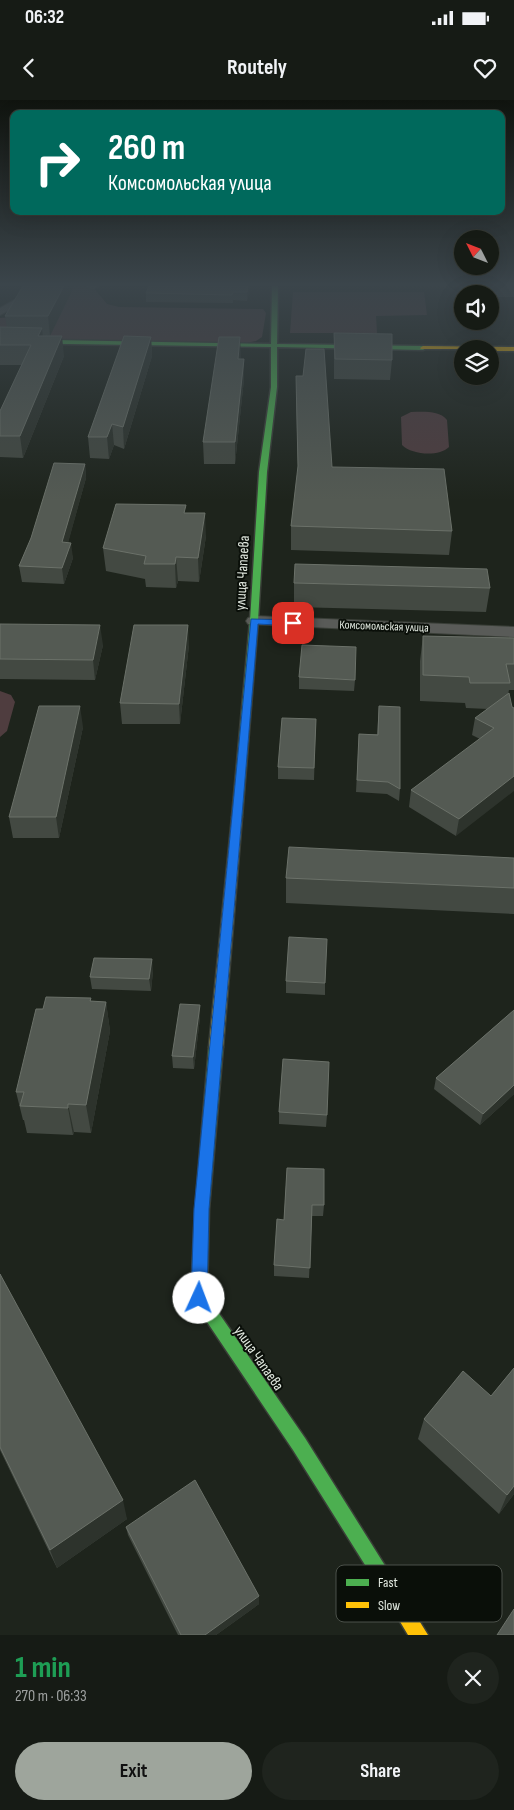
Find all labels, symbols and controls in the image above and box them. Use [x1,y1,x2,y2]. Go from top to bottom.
text: 06:32 [25,6,64,29]
icon: back [15,54,43,82]
text: Routely [227,54,287,81]
icon: heart [471,54,499,82]
text: 260 m [108,127,185,170]
icon: right [25,130,90,195]
text: Комсомольская улица [108,170,272,197]
north arrow [454,230,499,275]
map controls [454,230,499,385]
button: sound [454,285,499,330]
button: layers [454,340,499,385]
street label: улица Чапаева [231,535,254,611]
pin [272,602,314,644]
icon: arrive [279,609,307,637]
street label: Комсомольская улица [339,617,429,636]
position arrow [172,1271,224,1323]
street label: улица Чапаева [229,1322,288,1395]
legend [336,1565,502,1622]
text: Fast [378,1574,398,1591]
text: Slow [378,1597,400,1614]
text: 1 min [15,1650,71,1686]
button: close [447,1652,499,1704]
text: 270 m · 06:33 [15,1687,87,1706]
button: Exit [15,1742,252,1800]
button: Share [262,1742,499,1800]

